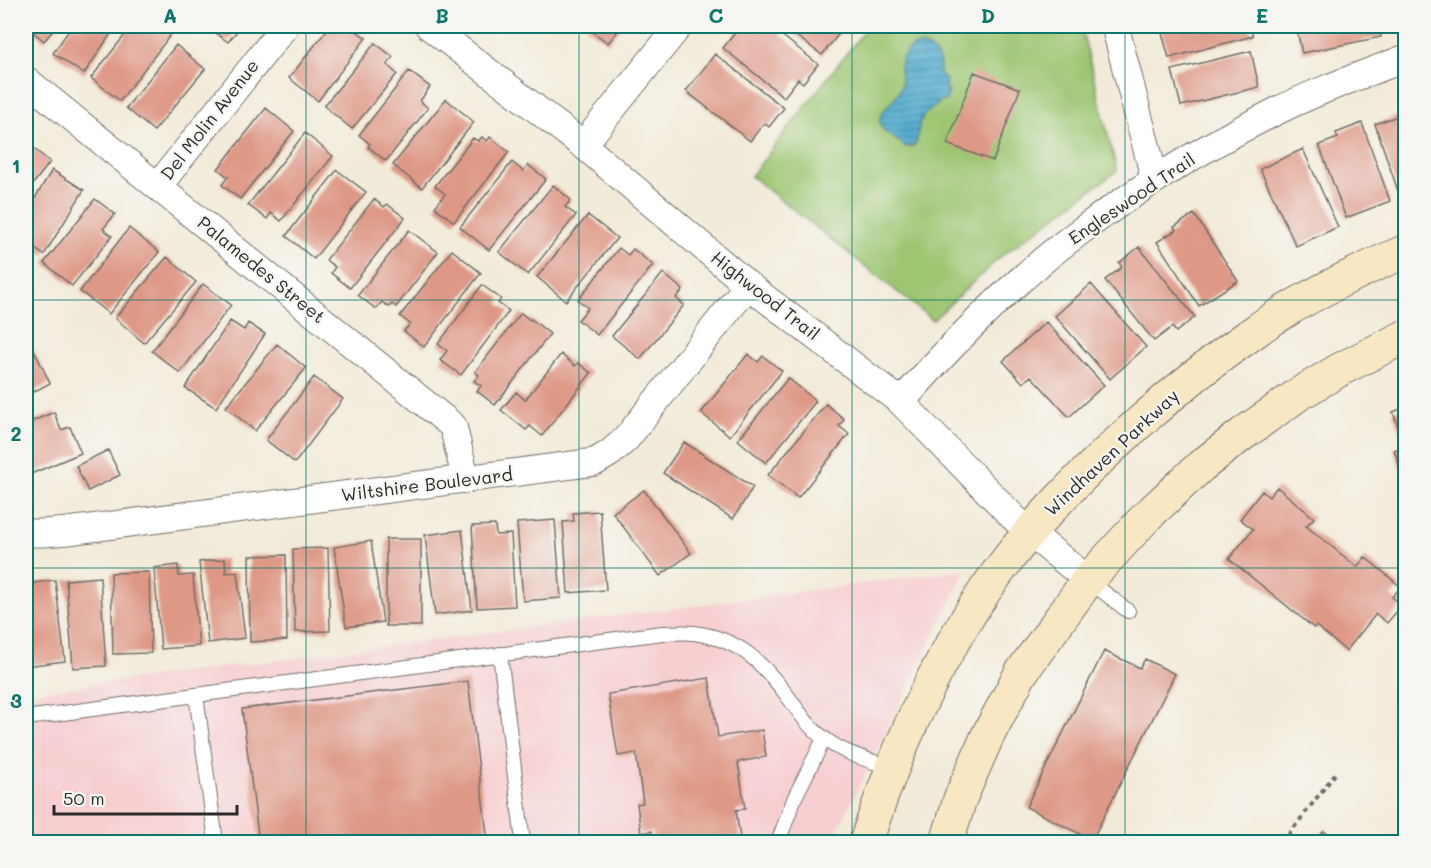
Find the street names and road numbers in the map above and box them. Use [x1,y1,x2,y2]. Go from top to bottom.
street label: Del Molin Avenue [155,54,264,185]
street label: Engleswood Trail [1063,147,1199,249]
street label: Palamedes Street [193,210,330,328]
street label: Highwood Trail [706,245,825,345]
street label: Windhaven Parkway [1039,384,1184,521]
street label: Wiltshire Boulevard [340,462,514,506]

